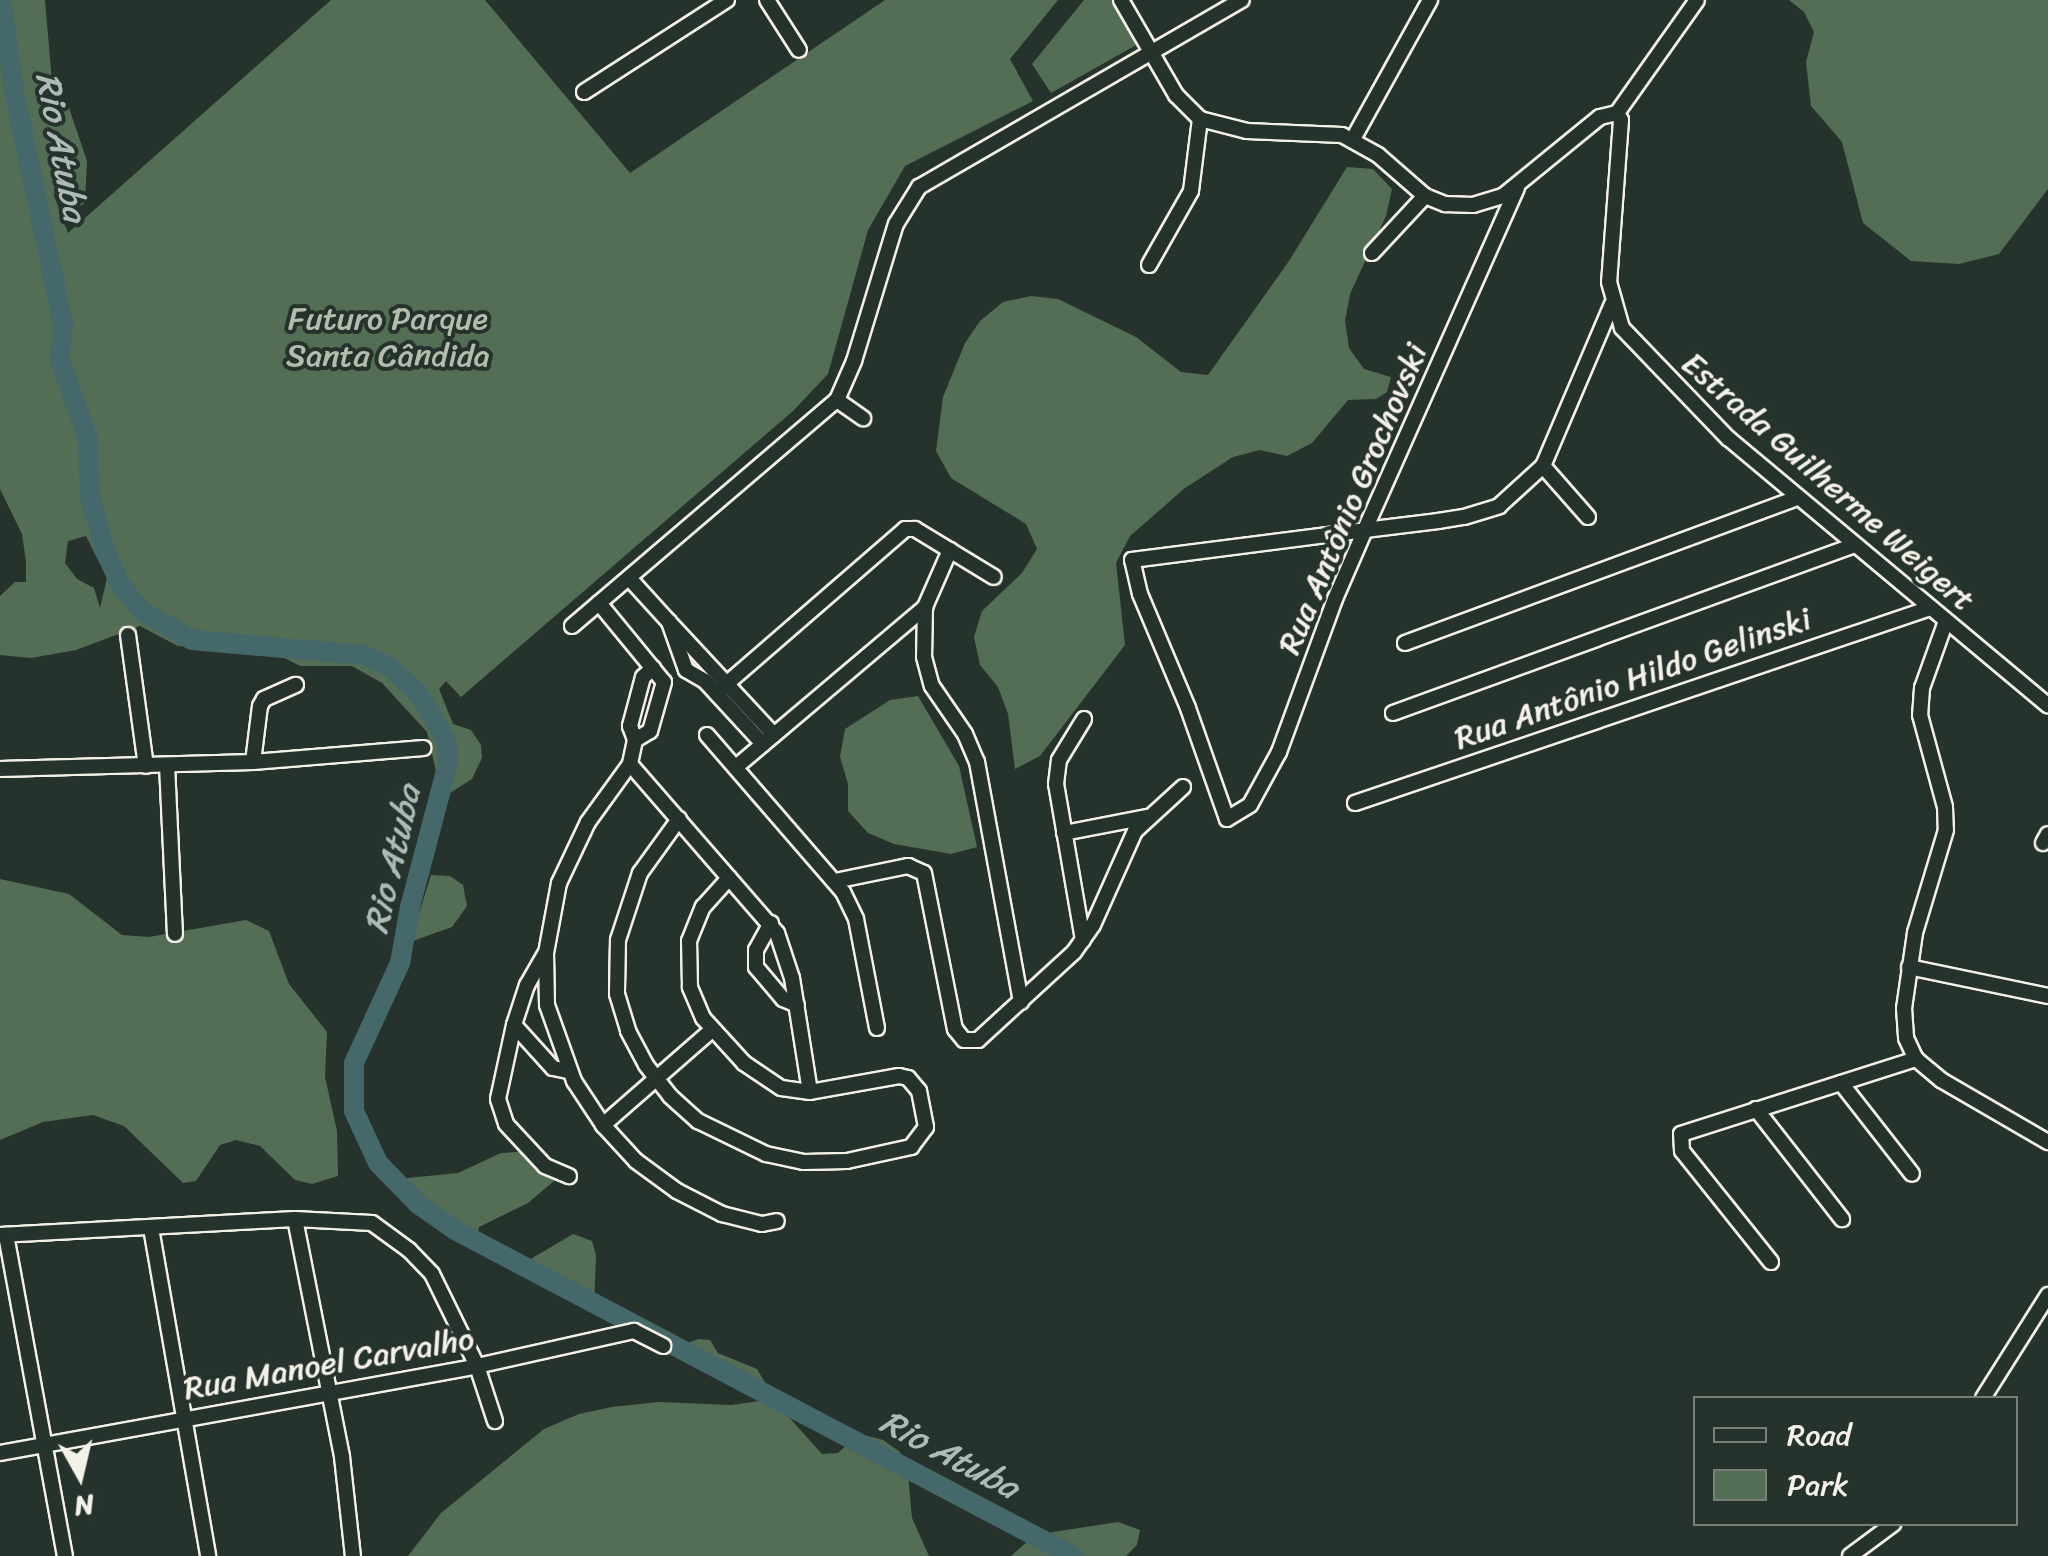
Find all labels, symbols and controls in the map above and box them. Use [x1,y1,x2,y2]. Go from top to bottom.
water label: Rio Atuba [27,69,97,225]
park label: Futuro Parque Santa Cândida [286,301,490,376]
street label: Rua Antônio Grochovski [1270,338,1436,660]
street label: Estrada Guilherme Weigert [1674,345,1982,619]
street label: Rua Antônio Hildo Gelinski [1451,600,1815,758]
water label: Rio Atuba [355,781,429,937]
street label: Rua Manoel Carvalho [182,1320,476,1408]
legend [1693,1396,2018,1526]
water label: Rio Atuba [873,1400,1027,1508]
text: Road [1787,1408,1851,1462]
north arrow [30,1426,130,1526]
text: Park [1787,1458,1849,1512]
text: N [71,1481,97,1532]

